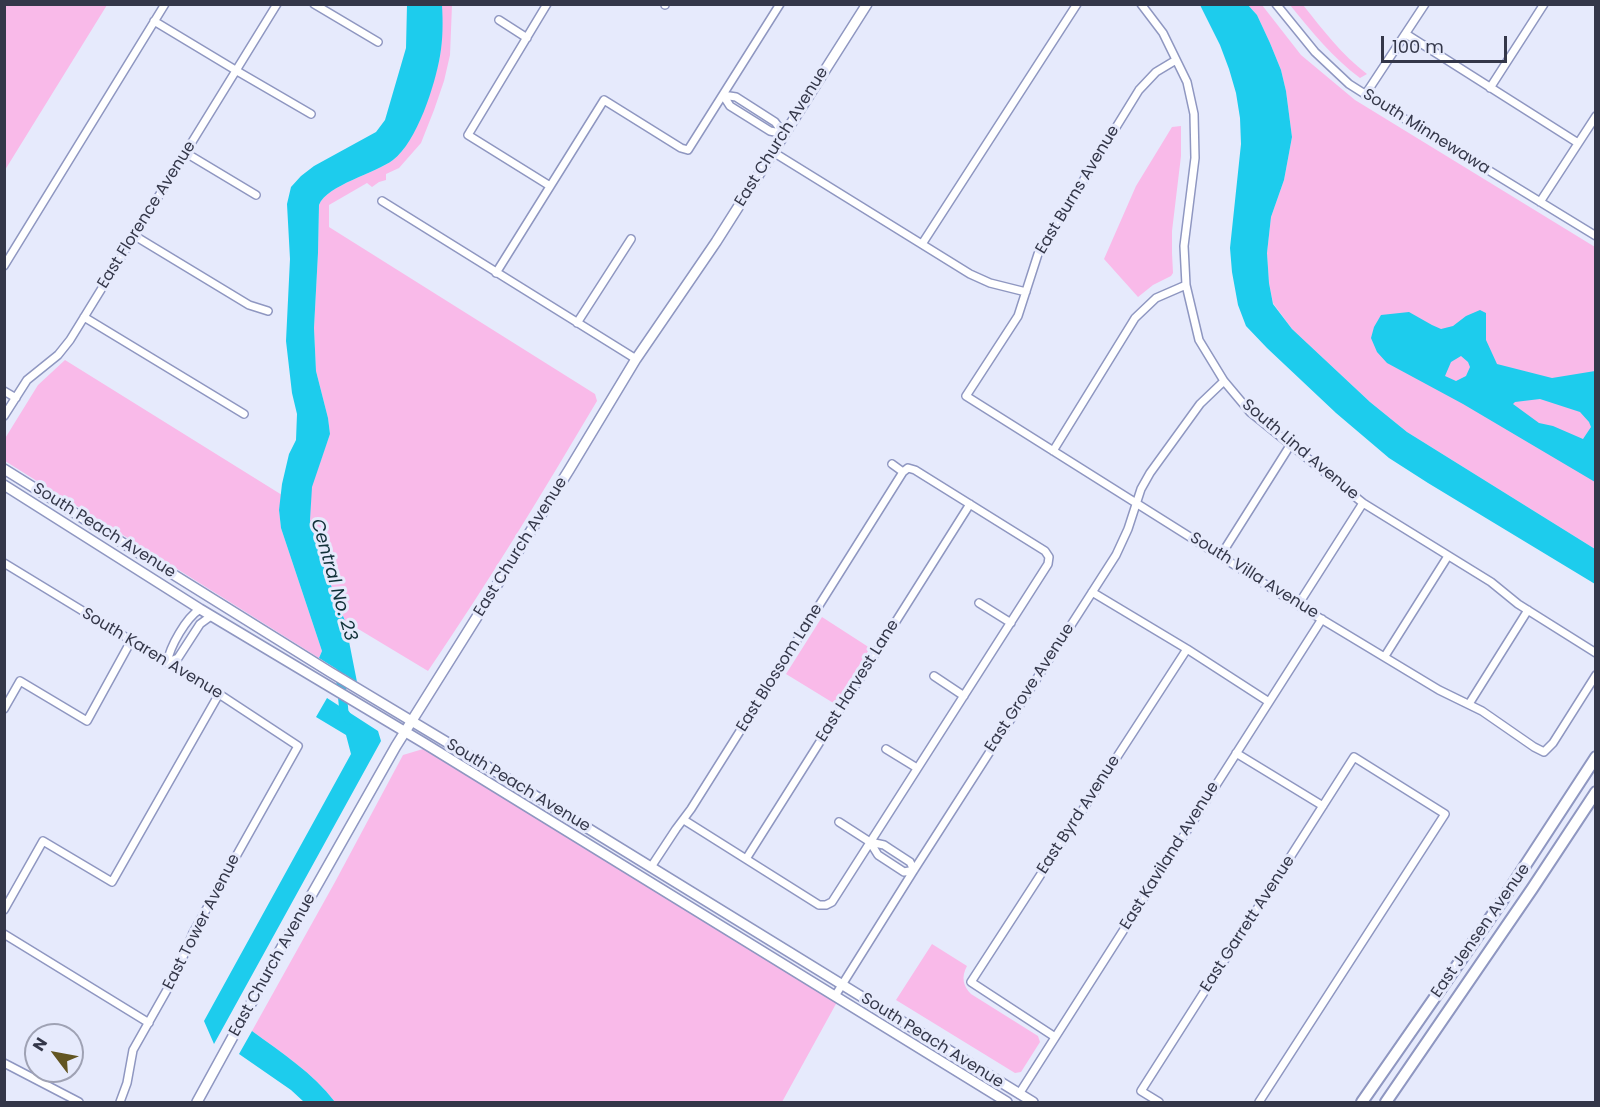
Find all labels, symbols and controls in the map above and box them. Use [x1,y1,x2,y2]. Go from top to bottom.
scale bar [1384,24,1510,62]
text: 100 m [1392,34,1444,59]
street label: East Church Avenue [731,64,833,210]
street label: South Minnewawa [1359,85,1493,179]
street label: East Burns Avenue [1032,122,1124,258]
street label: East Florence Avenue [94,138,200,292]
street label: South Lind Avenue [1238,396,1362,504]
street label: East Church Avenue [470,474,572,620]
street label: South Peach Avenue [29,479,179,583]
water label: Central No. 23 [305,516,361,644]
street label: South Villa Avenue [1186,529,1322,623]
street label: East Blossom Lane [733,601,827,735]
street label: South Karen Avenue [78,604,226,704]
street label: East Harvest Lane [813,616,903,746]
street label: East Grove Avenue [981,620,1079,756]
street label: South Peach Avenue [443,735,593,837]
street label: East Byrd Avenue [1034,752,1124,878]
street label: East Kaviland Avenue [1117,778,1223,934]
street label: East Tower Avenue [159,851,245,993]
street label: East Garrett Avenue [1197,852,1299,996]
street label: East Jensen Avenue [1428,860,1534,1002]
street label: East Church Avenue [226,890,320,1040]
street label: South Peach Avenue [857,989,1007,1093]
north arrow [24,1023,84,1083]
text: N [27,1033,53,1055]

